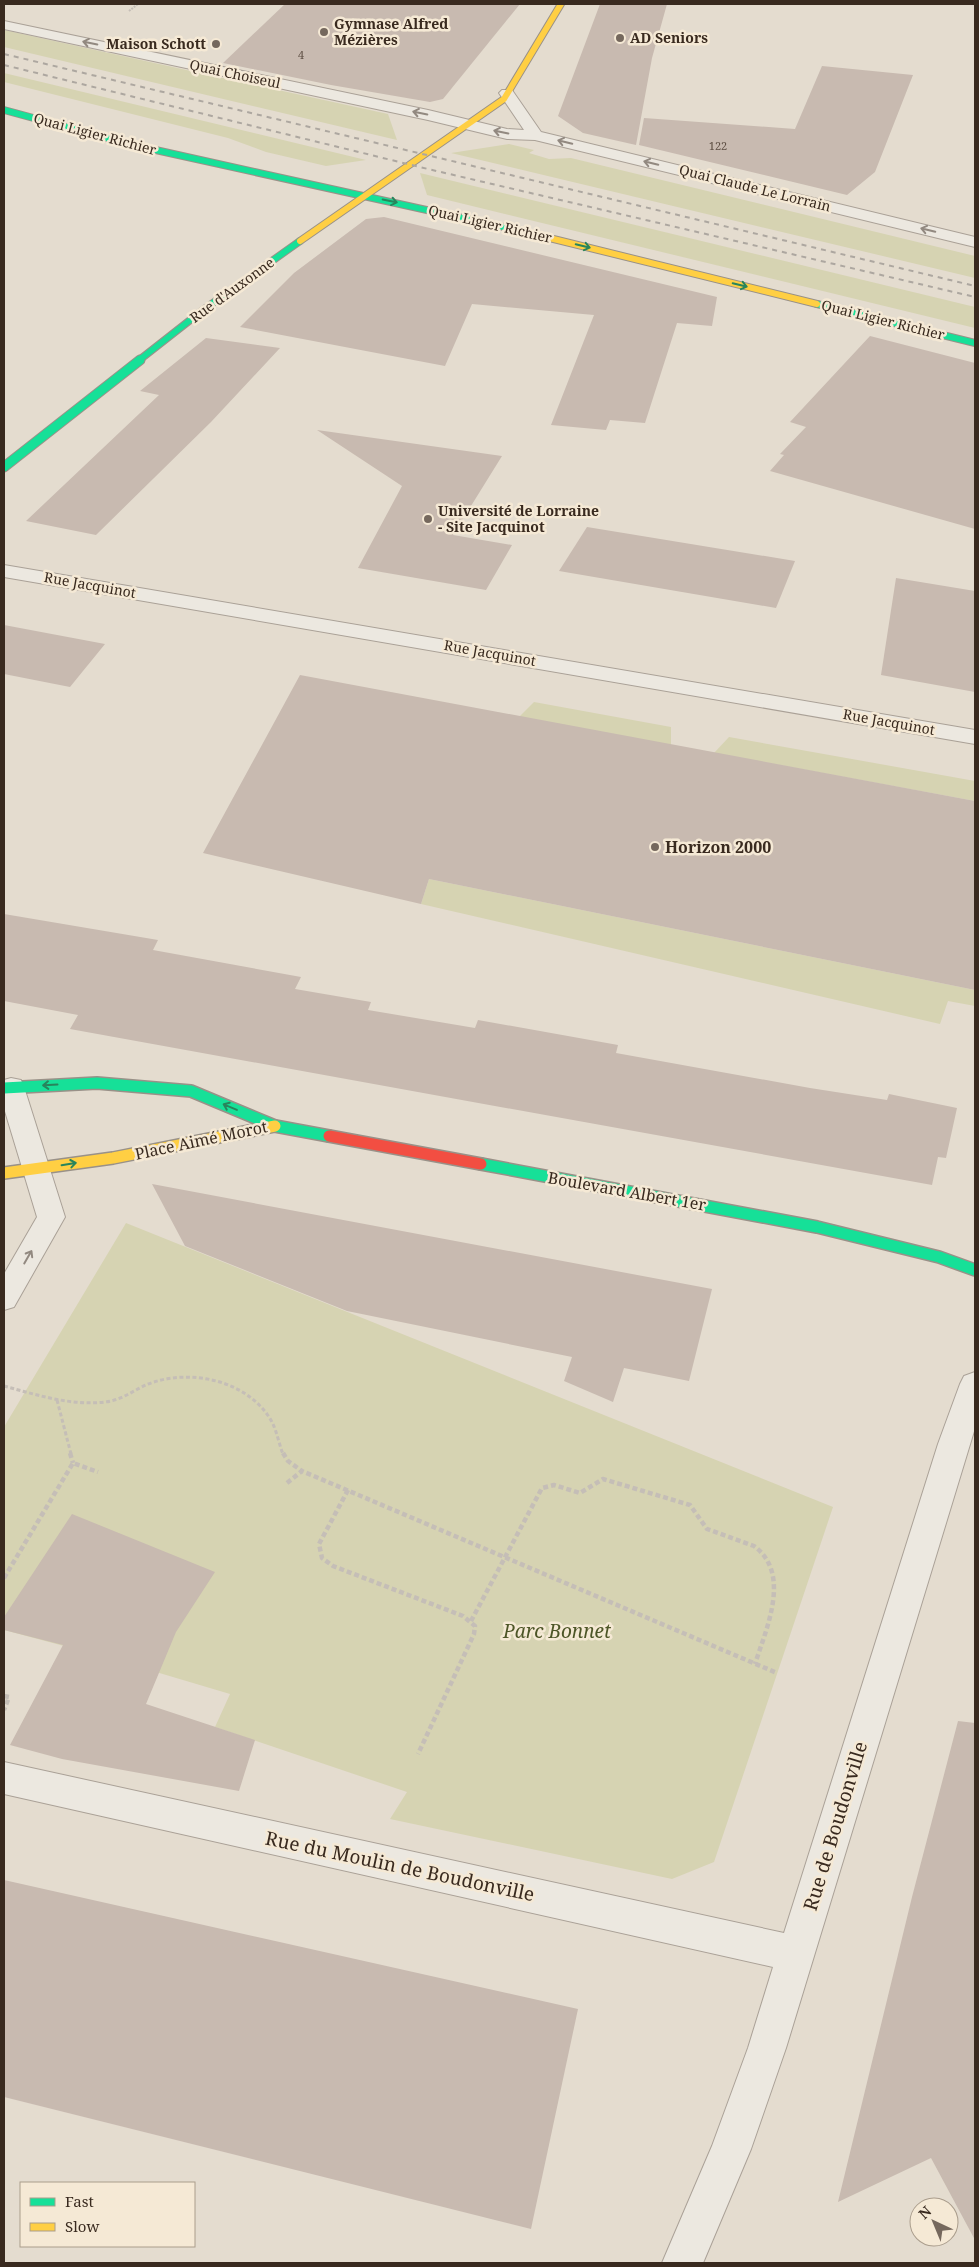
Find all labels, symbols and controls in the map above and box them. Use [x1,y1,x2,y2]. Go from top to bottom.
place label: Gymnase Alfred Mézières [334,14,448,49]
marker: Gymnase Alfred Mézières [318,26,330,38]
place label: AD Seniors [630,28,708,47]
marker: AD Seniors [614,32,626,44]
place label: Maison Schott [106,34,206,53]
one-way arrow [82,38,98,47]
marker: Maison Schott [210,38,222,50]
house number: 4 [298,47,304,62]
street label: Quai Choiseul [188,55,283,93]
street label: Quai Ligier Richier [32,108,159,159]
one-way arrow [412,108,428,117]
one-way arrow [493,127,509,136]
one-way arrow [558,137,574,146]
house number: 122 [709,138,727,153]
one-way arrow [643,158,659,167]
street label: Quai Claude Le Lorrain [677,159,833,216]
one-way arrow [381,197,397,207]
street label: Quai Ligier Richier [426,200,554,247]
one-way arrow [920,225,936,234]
one-way arrow [574,242,590,251]
street label: Rue d'Auxonne [186,253,278,327]
one-way arrow [732,281,748,290]
street label: Quai Ligier Richier [820,295,947,344]
place label: Université de Lorraine - Site Jacquinot [438,501,599,536]
marker: Université de Lorraine - Site Jacquinot [422,513,434,525]
street label: Rue Jacquinot [43,567,138,602]
street label: Rue Jacquinot [443,635,538,670]
street label: Rue Jacquinot [842,704,937,739]
place label: Horizon 2000 [665,836,771,858]
marker: Horizon 2000 [649,841,661,853]
one-way arrow [43,1081,59,1090]
one-way arrow [223,1102,238,1112]
street label: Place Aimé Morot [133,1115,270,1165]
one-way arrow [61,1159,77,1169]
street label: Boulevard Albert 1er [546,1166,708,1216]
one-way arrow [24,1251,34,1265]
park label: Parc Bonnet [502,1618,612,1644]
street label: Rue de Boudonville [797,1738,873,1914]
street label: Rue du Moulin de Boudonville [263,1825,537,1907]
legend [20,2182,195,2247]
text: Fast [65,2191,94,2211]
north arrow [909,2197,959,2247]
text: N [914,2202,935,2223]
text: Slow [65,2216,99,2236]

